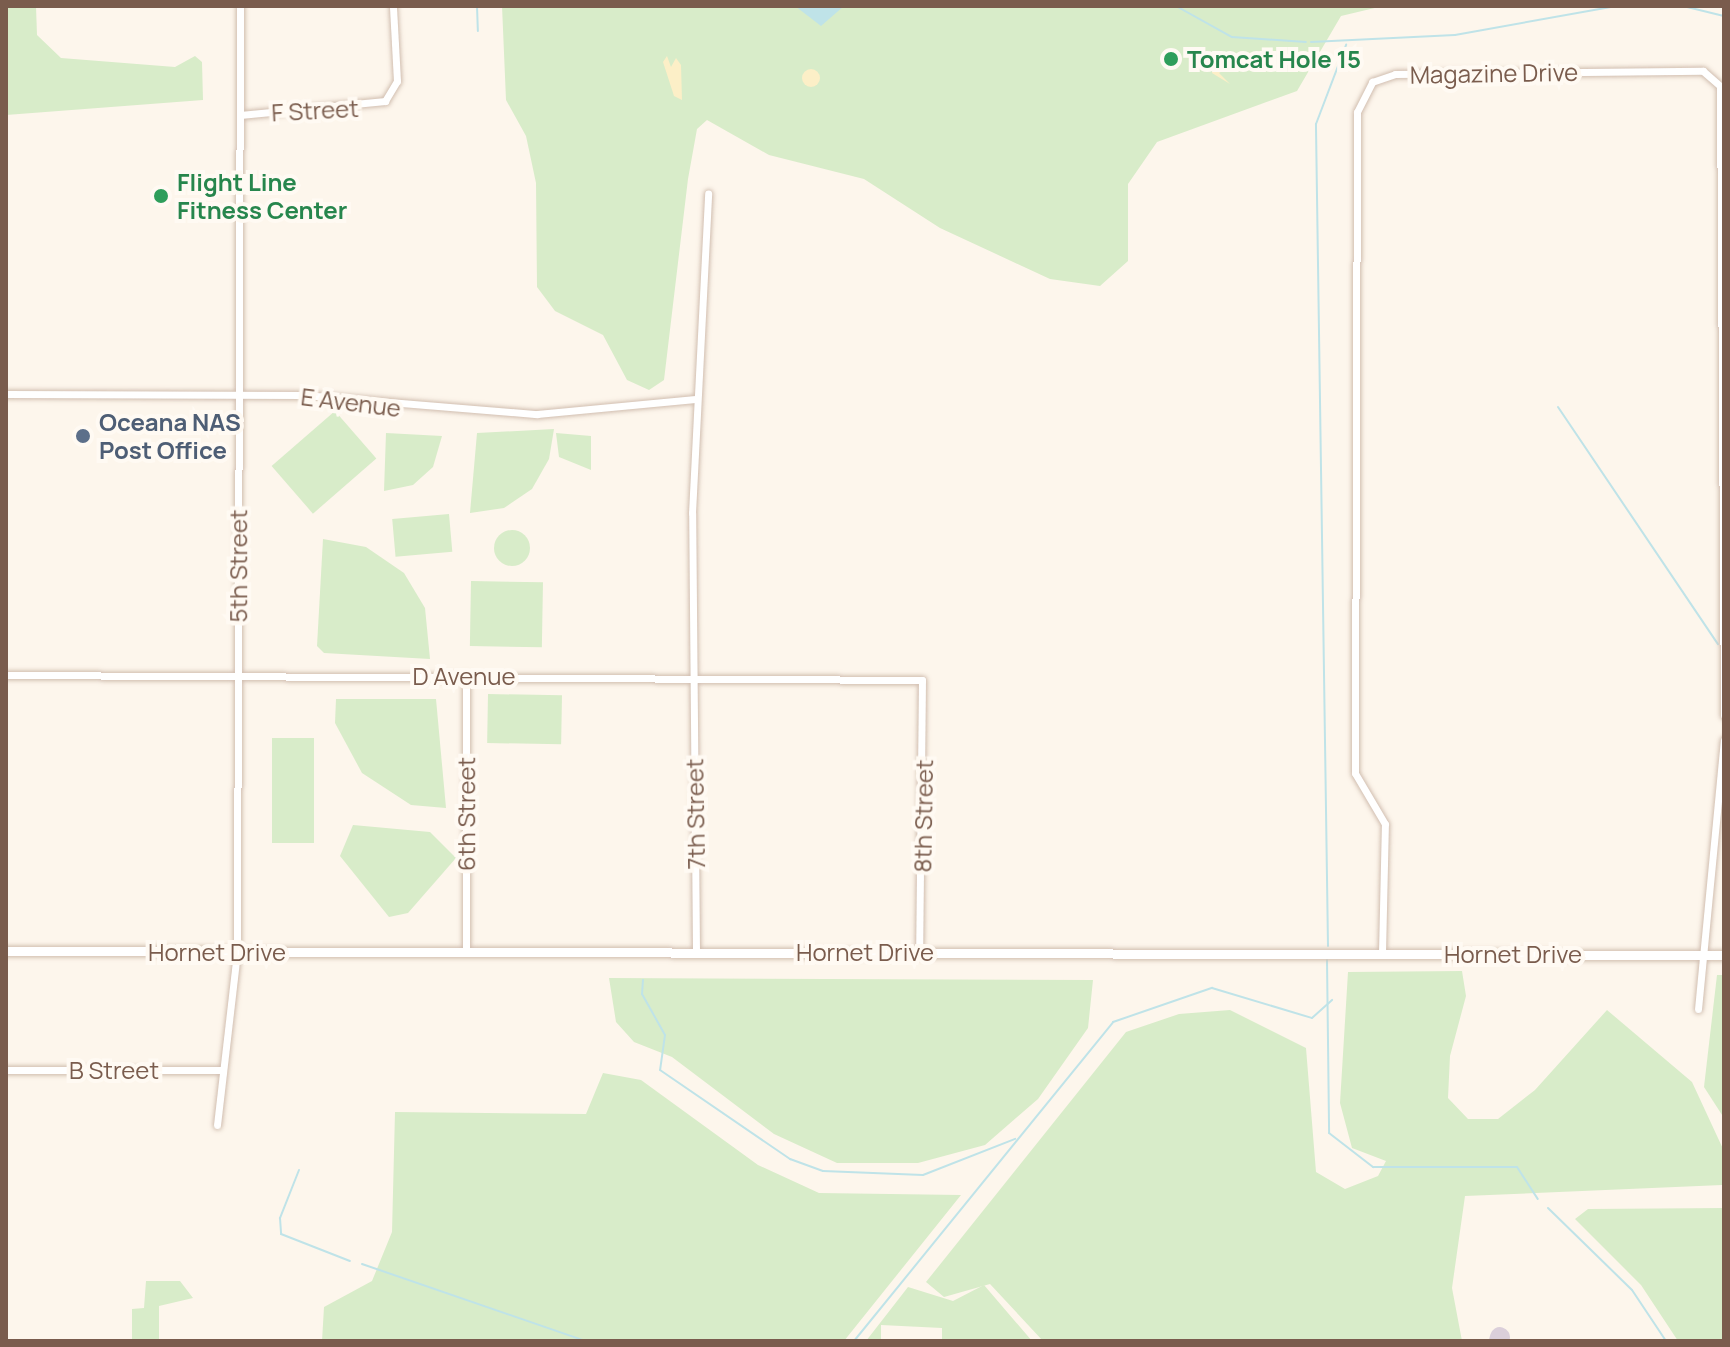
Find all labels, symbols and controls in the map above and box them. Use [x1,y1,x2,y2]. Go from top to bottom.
place label: Tomcat Hole 15 [1187,45,1361,73]
marker: Tomcat Hole 15 [1162,50,1180,68]
street label: Magazine Drive [1410,57,1578,89]
street label: F Street [271,93,359,127]
place label: Flight Line Fitness Center [177,168,347,224]
marker: Flight Line Fitness Center [152,187,170,205]
street label: E Avenue [299,382,403,422]
place label: Oceana NAS Post Office [99,408,241,464]
marker: Oceana NAS Post Office [74,427,92,445]
street label: 5th Street [224,509,252,623]
street label: D Avenue [412,662,516,690]
street label: 6th Street [452,757,480,871]
street label: 7th Street [680,758,710,870]
street label: 8th Street [908,759,938,873]
street label: Hornet Drive [148,938,286,966]
street label: Hornet Drive [796,938,934,966]
street label: Hornet Drive [1444,940,1582,968]
street label: B Street [69,1056,159,1084]

